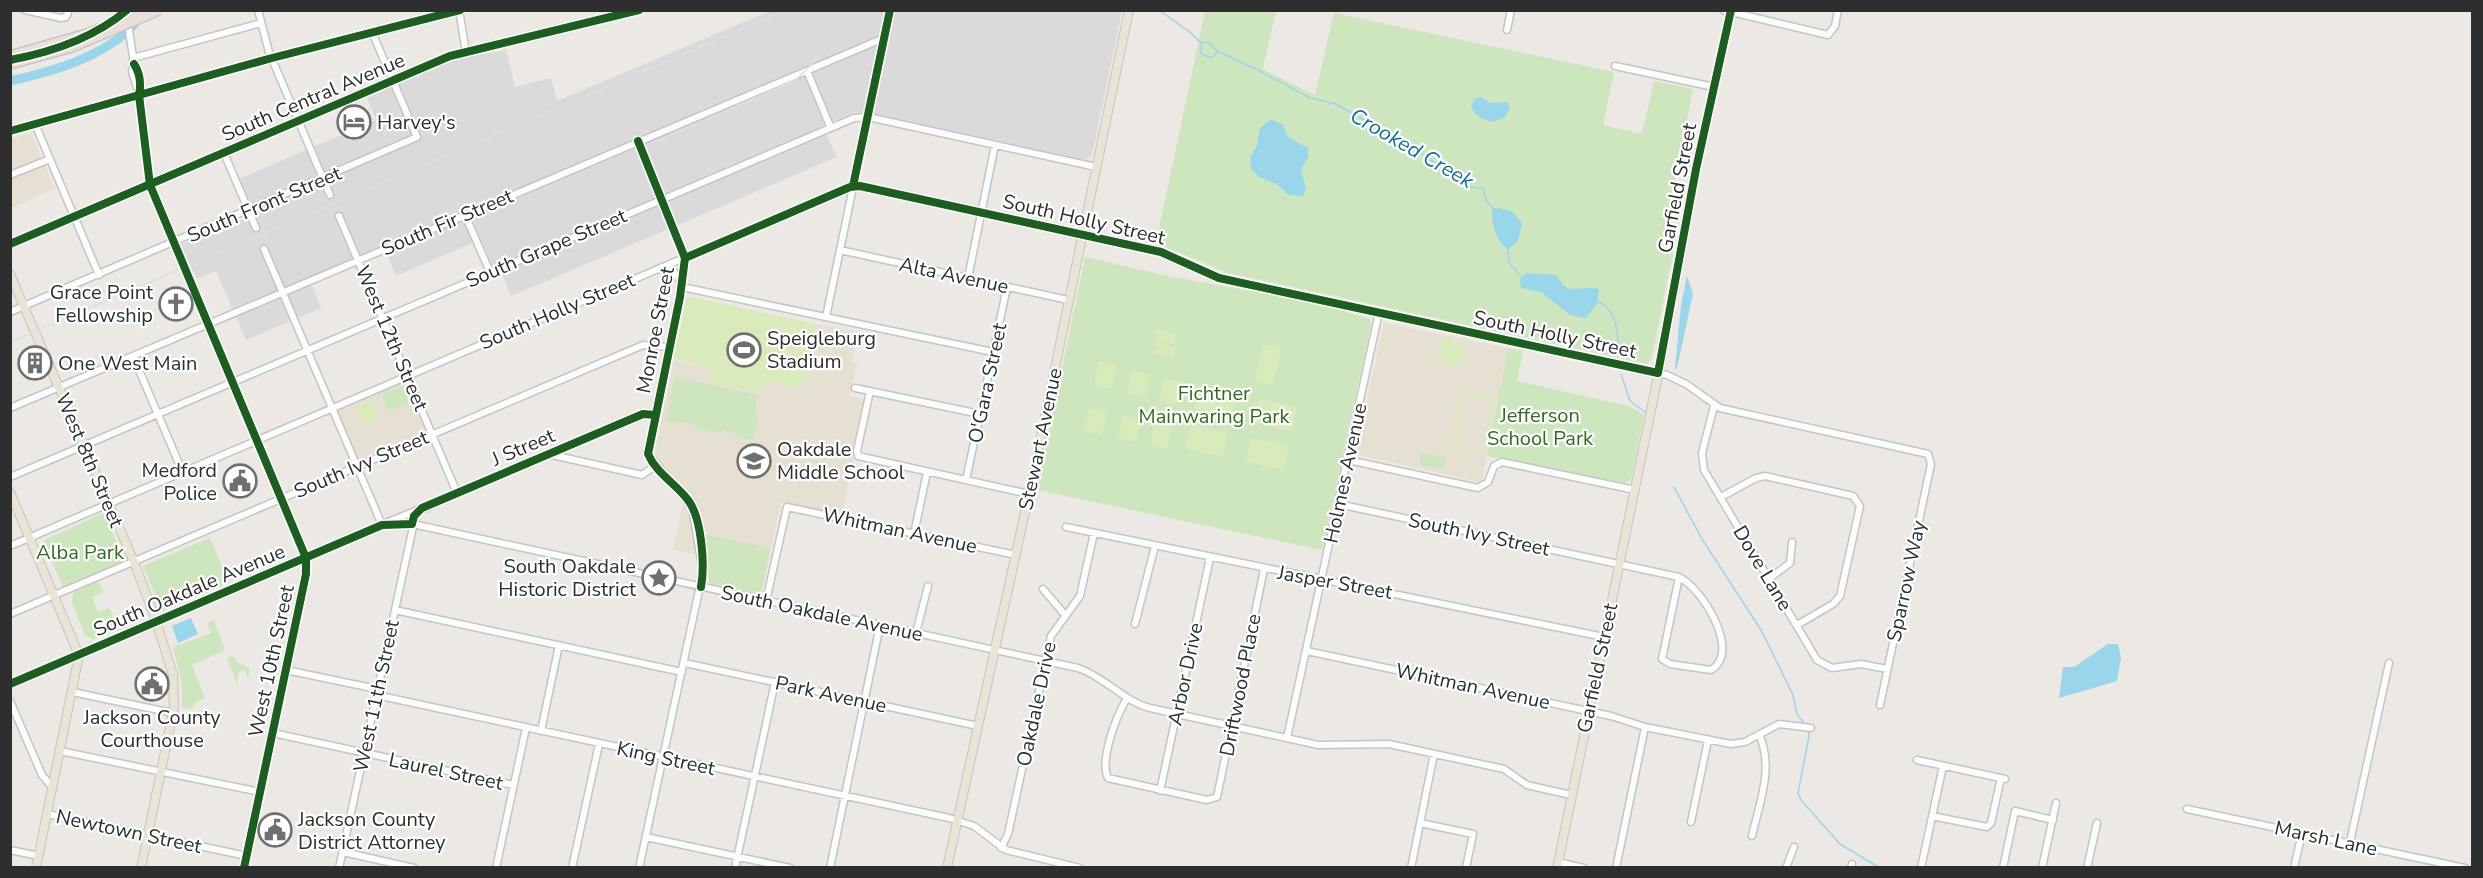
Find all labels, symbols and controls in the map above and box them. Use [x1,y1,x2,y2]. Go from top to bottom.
street label: South Central Avenue [217,47,409,148]
water label: Crooked Creek [1345,101,1479,195]
hotel icon: Harvey's [336,104,372,140]
place label: Harvey's [377,109,456,136]
street label: Garfield Street [1652,120,1704,255]
street label: South Front Street [183,159,346,249]
street label: South Fir Street [377,182,518,262]
street label: South Holly Street [1000,188,1169,252]
street label: South Grape Street [462,202,632,295]
street label: Alta Avenue [897,251,1011,300]
street label: West 12th Street [349,261,435,416]
street label: Monroe Street [630,264,681,396]
street label: South Holly Street [475,266,640,356]
place label: Grace Point Fellowship [50,279,154,329]
church icon: Grace Point Fellowship [158,286,194,322]
street label: South Holly Street [1471,304,1640,365]
street label: O'Gara Street [962,320,1014,446]
place label: Speigleburg Stadium [767,325,876,375]
sports icon: Speigleburg Stadium [726,332,762,368]
building icon: One West Main [17,345,53,381]
place label: One West Main [58,350,197,377]
street label: Stewart Avenue [1012,365,1069,513]
park label: Fichtner Mainwaring Park [1139,380,1290,430]
street label: West 8th Street [49,389,130,532]
street label: Holmes Avenue [1317,400,1374,546]
park label: Jefferson School Park [1487,402,1594,452]
street label: J Street [487,422,560,473]
street label: South Ivy Street [290,424,434,505]
place label: Oakdale Middle School [777,436,905,486]
school or university icon: Oakdale Middle School [736,443,772,479]
place label: Medford Police [141,457,217,507]
public building icon: Medford Police [222,463,258,499]
street label: Whitman Avenue [820,501,980,560]
street label: South Ivy Street [1406,506,1553,563]
street label: Sparrow Way [1880,517,1933,644]
street label: Dove Lane [1726,520,1799,616]
street label: South Oakdale Avenue [89,538,289,643]
park label: Alba Park [36,539,125,566]
place label: South Oakdale Historic District [498,553,637,603]
street label: Jasper Street [1275,559,1395,606]
place icon: South Oakdale Historic District [641,560,677,596]
street label: South Oakdale Avenue [718,579,925,648]
street label: West 10th Street [242,581,301,740]
street label: Garfield Street [1571,600,1625,735]
street label: Driftwood Place [1213,612,1268,759]
street label: West 11th Street [347,616,406,775]
street label: Arbor Drive [1161,620,1210,728]
street label: Oakdale Drive [1010,639,1063,769]
street label: Whitman Avenue [1393,657,1553,716]
public building icon: Jackson County Courthouse [134,666,170,702]
street label: Park Avenue [773,670,889,719]
place label: Jackson County Courthouse [82,704,221,754]
street label: King Street [614,735,719,782]
street label: Laurel Street [386,746,506,797]
street label: Newtown Street [54,803,205,860]
place label: Jackson County District Attorney [297,806,446,856]
public building icon: Jackson County District Attorney [257,812,293,848]
street label: Marsh Lane [2272,814,2380,863]

